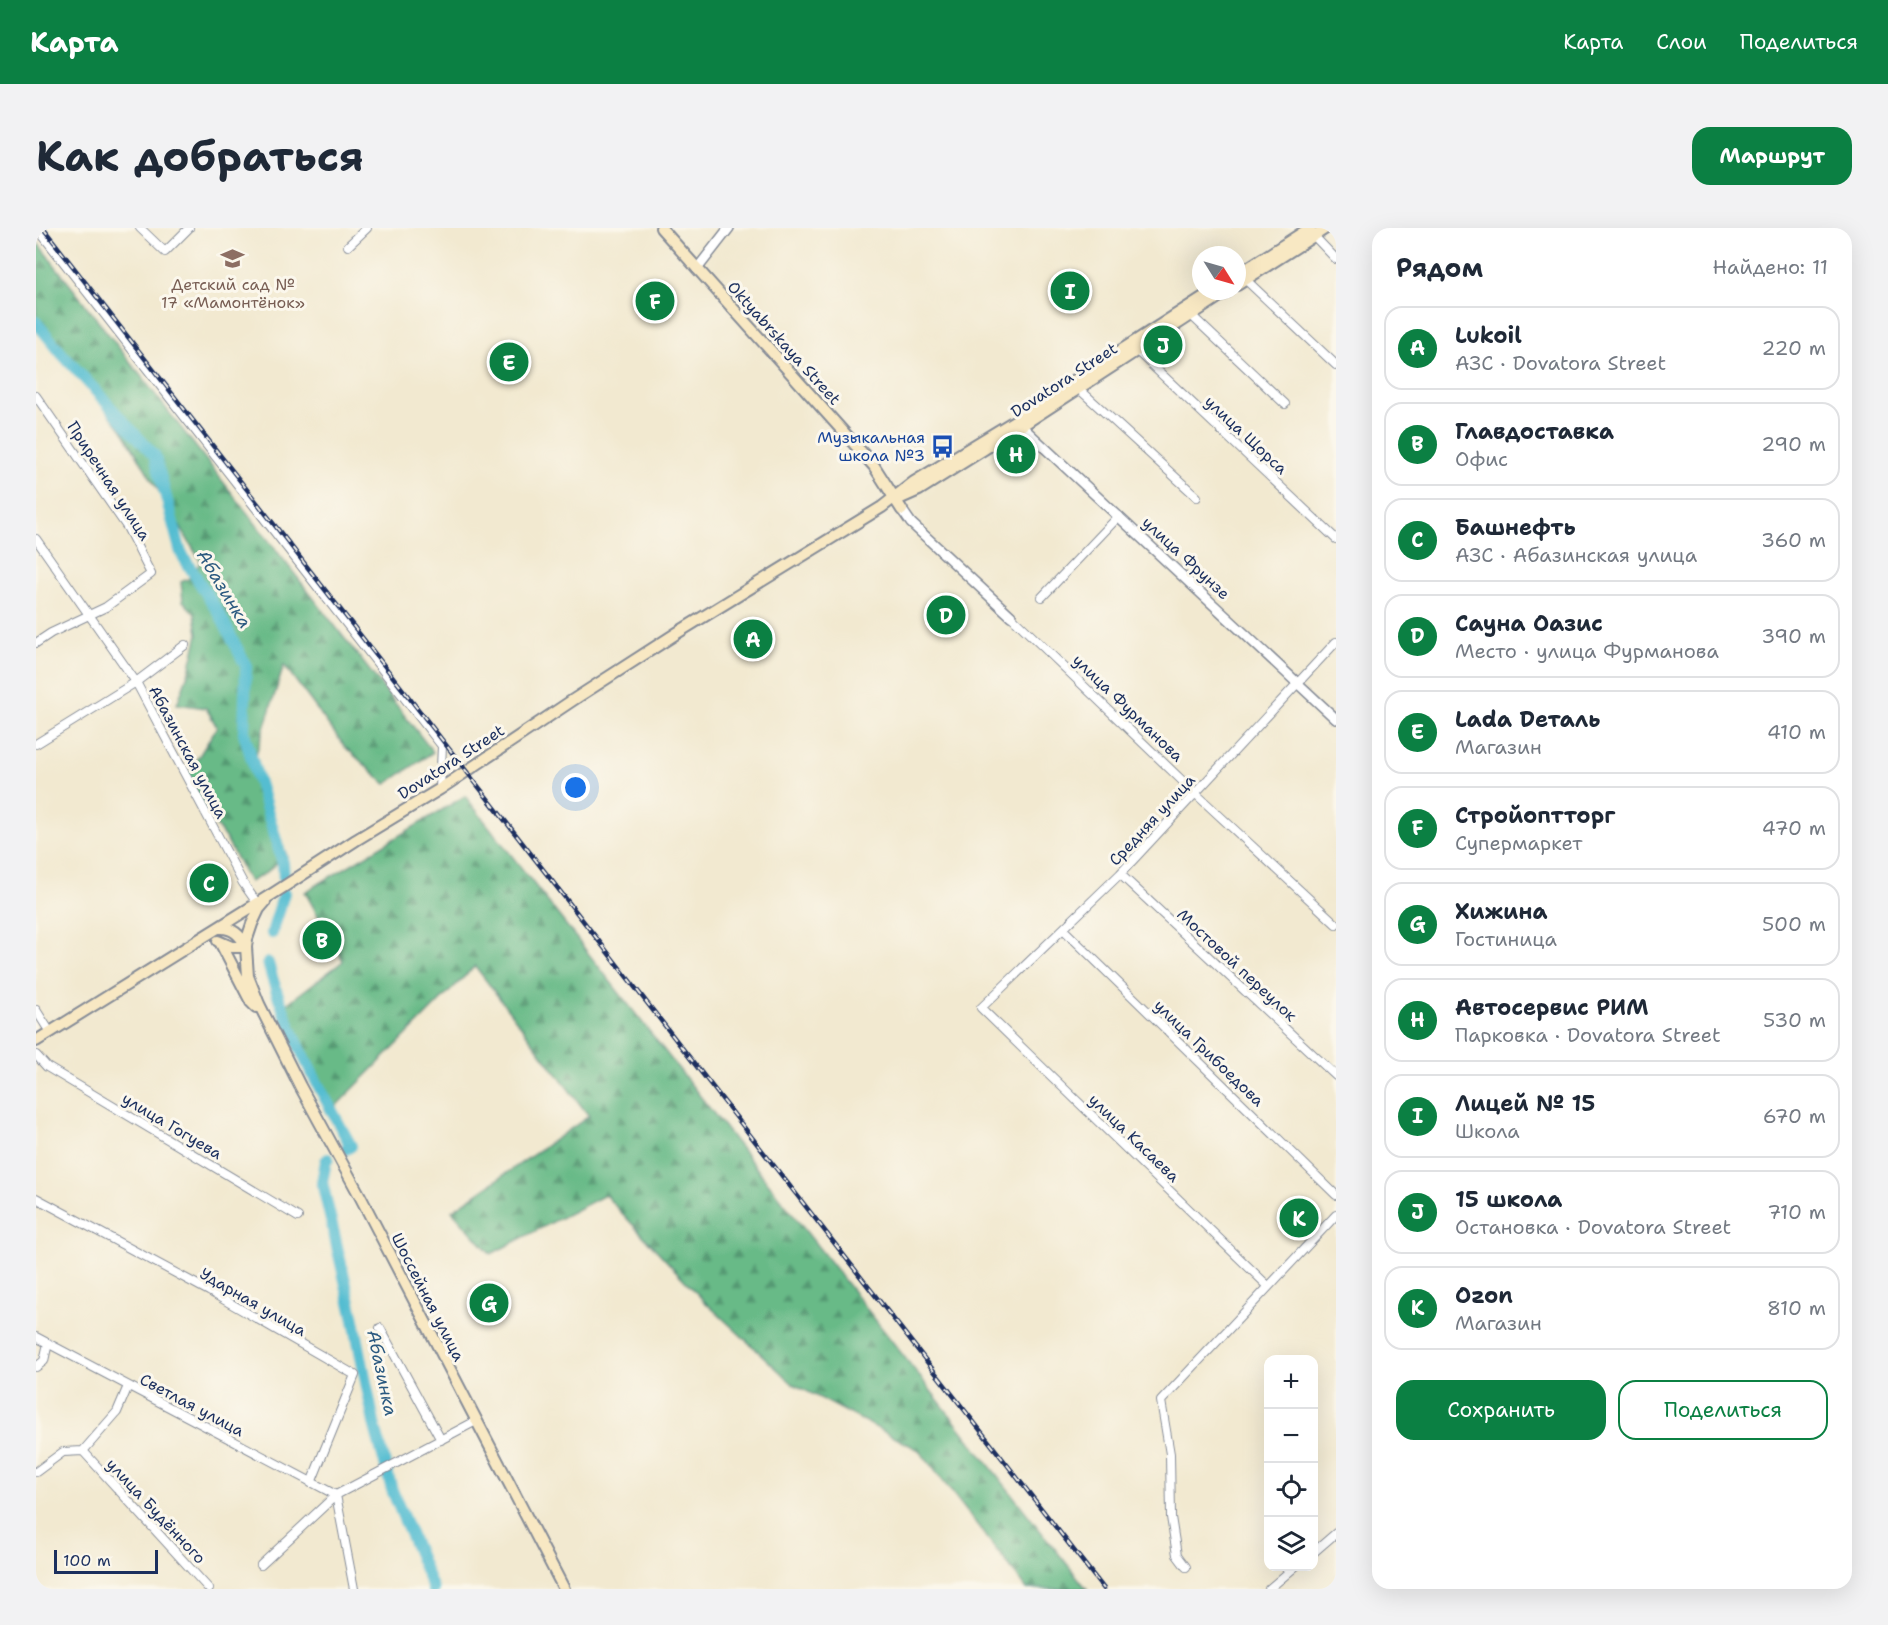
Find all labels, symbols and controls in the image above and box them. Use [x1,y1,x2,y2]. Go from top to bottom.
text: Карта [30,23,119,61]
text: Карта [1563,28,1623,56]
text: Слои [1656,28,1707,56]
text: Поделиться [1740,28,1858,56]
button: Маршрут [1692,127,1852,185]
text: Как добраться [36,128,364,184]
school or university icon: Детский сад № 17 «Мамонтёнок» [220,246,246,272]
north arrow [1192,246,1246,300]
text: Рядом [1396,250,1483,285]
text: Найдено: 11 [1713,254,1828,280]
pin: I [1050,268,1090,314]
place label: Детский сад № 17 «Мамонтёнок» [161,274,305,313]
street label: Oktyabrskaya Street [723,277,845,409]
pin: F [636,278,674,324]
text: Lukoil [1455,321,1522,350]
pin: J [1144,322,1182,368]
text: A [1410,335,1425,361]
text: 220 m [1762,335,1826,361]
street label: Dovatora Street [1007,338,1121,422]
pin: E [490,340,528,384]
text: АЗС · Dovatora Street [1455,350,1666,376]
street label: улица Щорса [1200,391,1292,479]
street label: Приречная улица [63,417,155,545]
text: Главдоставка [1455,417,1614,446]
place label: Музыкальная школа №3 [817,427,925,466]
text: B [1411,431,1424,457]
text: 290 m [1761,431,1826,457]
pin: H [996,432,1036,476]
bus stop icon: Музыкальная школа №3 [930,433,956,459]
text: Офис [1455,446,1508,472]
street label: улица Фрунзе [1138,512,1234,604]
text: Башнефть [1455,513,1576,542]
text: C [1411,527,1424,553]
text: 360 m [1761,527,1826,553]
text: АЗС · Абазинская улица [1455,542,1697,568]
water label: Абазинка [191,545,257,633]
pin: D [926,592,966,638]
text: Сауна Оазис [1455,609,1603,638]
pin: A [734,616,772,662]
text: D [1410,623,1425,649]
text: 390 m [1761,623,1826,649]
text: Место · улица Фурманова [1455,638,1719,664]
street label: улица Фурманова [1068,650,1188,766]
street label: Абазинская улица [144,682,232,822]
text: Lada Dеталь [1455,705,1600,734]
text: E [1411,719,1424,745]
text: 410 m [1767,719,1826,745]
street label: Dovatora Street [394,720,508,804]
text: Магазин [1455,734,1542,760]
street label: Средняя улица [1104,770,1200,870]
your location [561,773,590,802]
text: Стройоптторг [1455,801,1615,830]
text: F [1412,815,1423,841]
text: 470 m [1762,815,1826,841]
text: Супермаркет [1455,830,1582,856]
pin: C [190,860,228,906]
text: Хижина [1455,897,1548,926]
street label: Мостовой переулок [1173,904,1302,1026]
text: G [1409,911,1426,937]
text: 500 m [1762,911,1826,937]
pin: B [302,918,342,962]
text: Гостиница [1455,926,1557,952]
text: Автосервис РИМ [1455,993,1649,1022]
street label: улица Грибоедова [1149,995,1269,1111]
text: H [1410,1007,1425,1033]
text: 530 m [1763,1007,1826,1033]
text: Парковка · Dovatora Street [1455,1022,1721,1048]
street label: улица Гогуева [118,1088,226,1164]
street label: улица Касаева [1084,1089,1184,1187]
text: Лицей № 15 [1455,1089,1595,1118]
text: I [1412,1103,1423,1129]
text: 670 m [1763,1103,1826,1129]
text: Школа [1455,1118,1520,1144]
text: 15 школа [1455,1185,1562,1214]
pin: K [1280,1196,1318,1240]
text: J [1411,1199,1424,1225]
text: 710 m [1767,1199,1826,1225]
text: Остановка · Dovatora Street [1455,1214,1731,1240]
street label: Шоссейная улица [387,1229,469,1365]
street label: Ударная улица [196,1263,310,1341]
pin: G [470,1280,508,1326]
text: Ozon [1455,1281,1513,1310]
text: K [1411,1295,1424,1321]
text: 810 m [1767,1295,1826,1321]
text: Магазин [1455,1310,1542,1336]
water label: Абазинка [361,1328,403,1418]
map controls [1264,1355,1318,1571]
button: + [1264,1355,1318,1409]
street label: Светлая улица [136,1369,248,1441]
button: Сохранить [1396,1380,1606,1440]
button: Поделиться [1618,1380,1828,1440]
button: − [1264,1409,1318,1463]
street label: улица Будённого [102,1454,210,1568]
button: locate [1264,1463,1318,1517]
button: layers [1264,1517,1318,1571]
scale bar [54,1547,158,1574]
text: 100 m [63,1550,111,1571]

